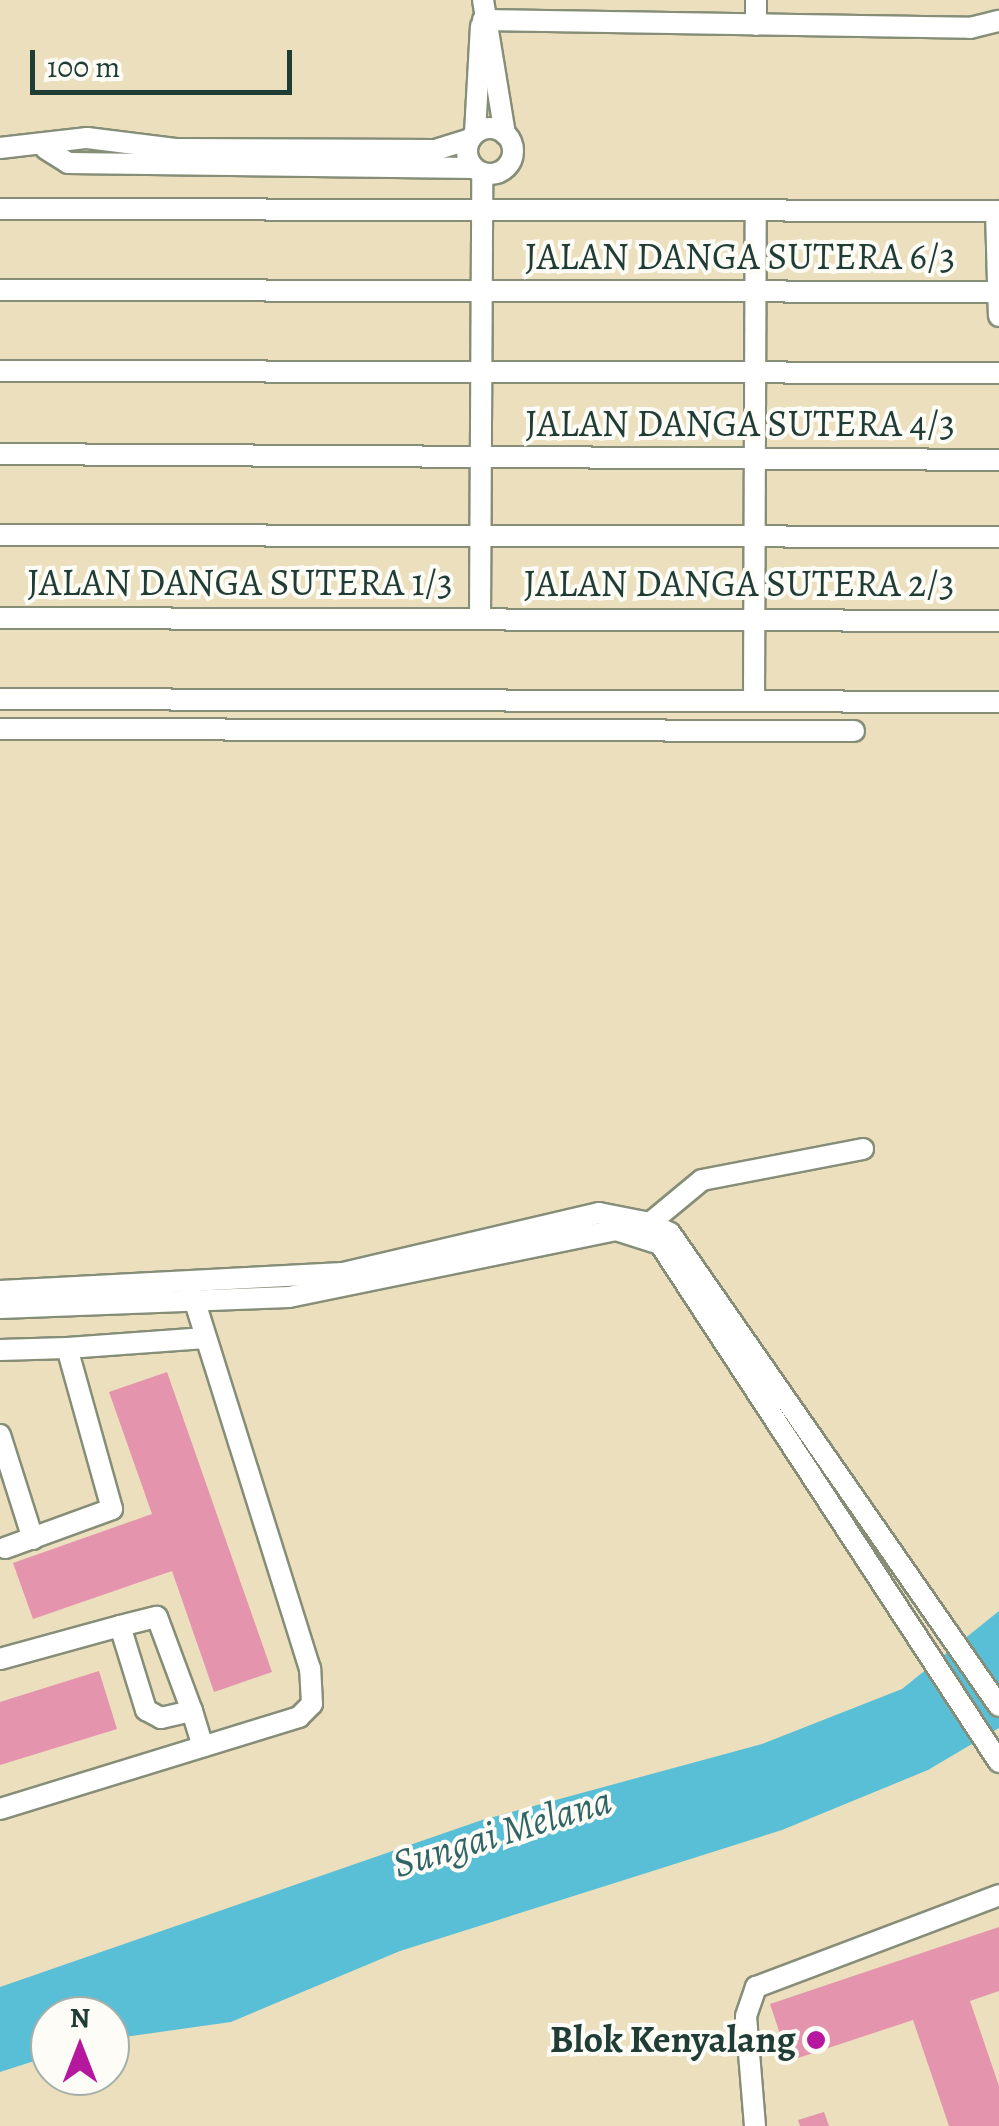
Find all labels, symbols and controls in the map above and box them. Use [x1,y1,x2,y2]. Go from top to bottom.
scale bar [35,30,298,92]
text: 100 m [47,47,120,87]
street label: JALAN DANGA SUTERA 6/3 [525,234,955,280]
street label: JALAN DANGA SUTERA 4/3 [525,401,955,447]
street label: JALAN DANGA SUTERA 1/3 [27,560,453,606]
street label: JALAN DANGA SUTERA 2/3 [524,561,954,607]
water label: Sungai Melana [387,1776,617,1888]
north arrow [30,1996,130,2096]
text: N [70,1999,90,2037]
place label: Blok Kenyalang [550,2017,796,2063]
marker: Blok Kenyalang [805,2029,827,2051]

